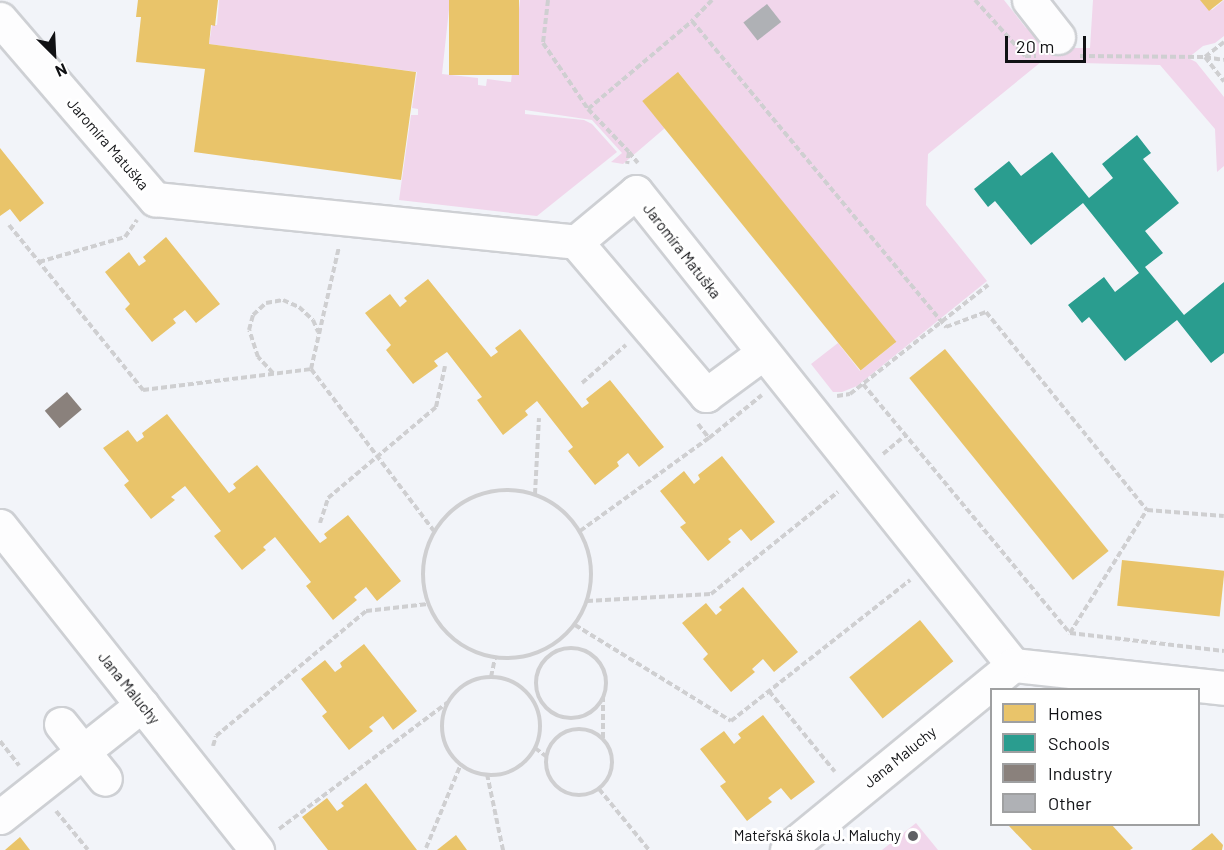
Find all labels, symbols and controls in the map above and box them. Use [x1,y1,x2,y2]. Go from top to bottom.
north arrow [24,24,84,84]
scale bar [1008,24,1089,62]
text: 20 m [1016,35,1054,57]
text: N [53,60,70,82]
street label: Jaromíra Matuška [63,94,153,194]
street label: Jaromíra Matuška [639,200,725,302]
street label: Jana Maluchy [94,648,164,728]
legend [990,688,1200,826]
text: Homes [1048,702,1102,724]
street label: Jana Maluchy [860,722,940,792]
text: Schools [1048,732,1110,754]
text: Industry [1048,762,1112,784]
text: Other [1048,792,1091,814]
place label: Mateřská škola J. Maluchy [734,827,901,845]
marker: Mateřská škola J. Maluchy [906,829,920,843]

